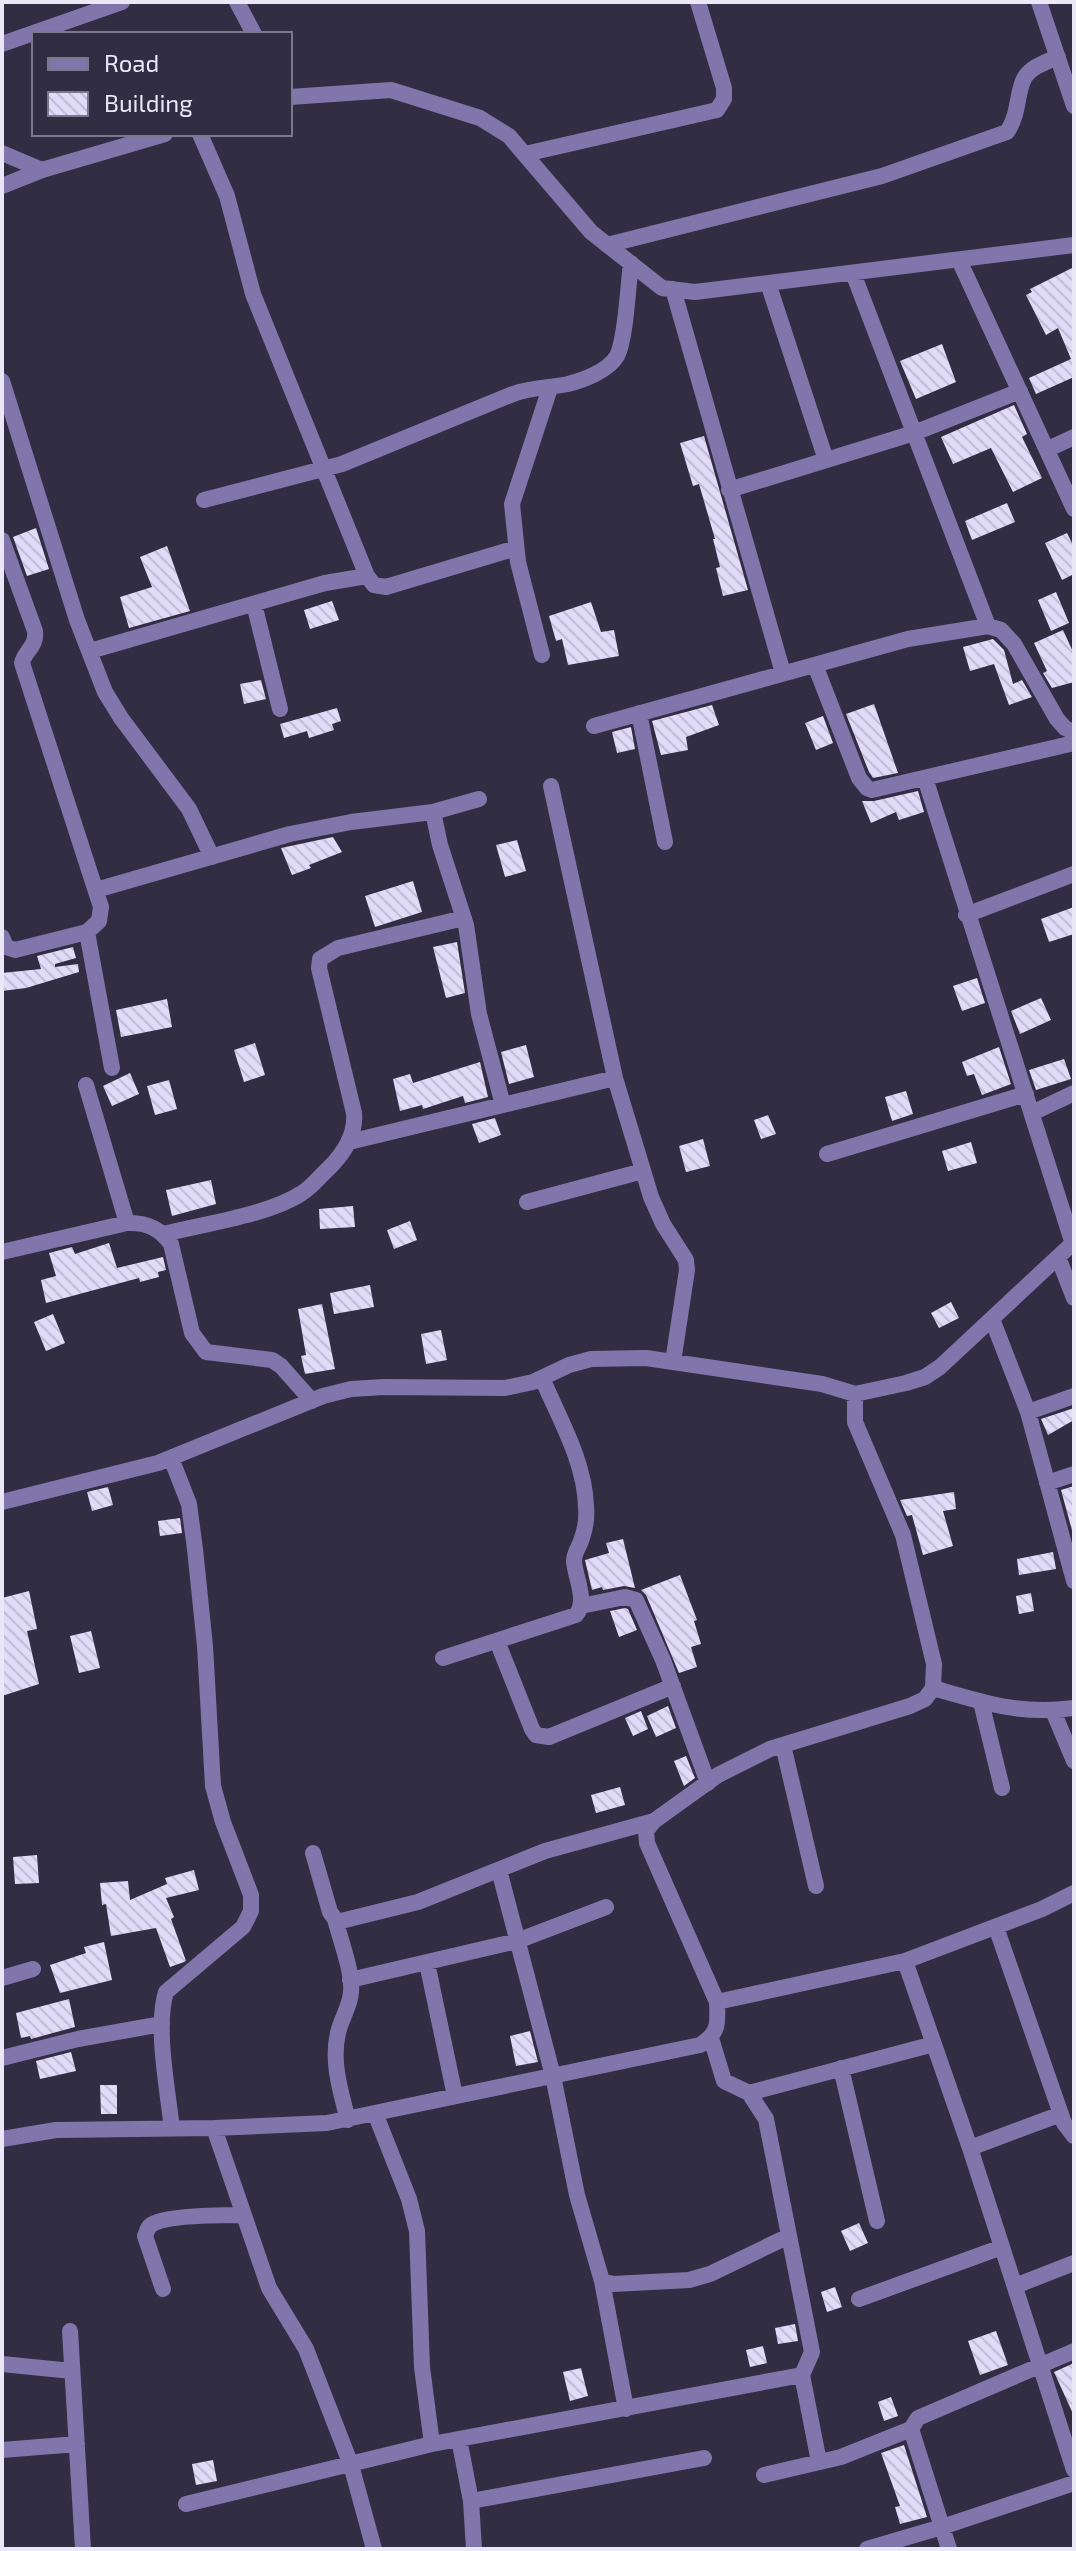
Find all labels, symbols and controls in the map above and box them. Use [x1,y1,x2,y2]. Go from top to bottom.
legend [32,32,292,136]
text: Road [104,48,159,77]
text: Building [104,88,193,117]

